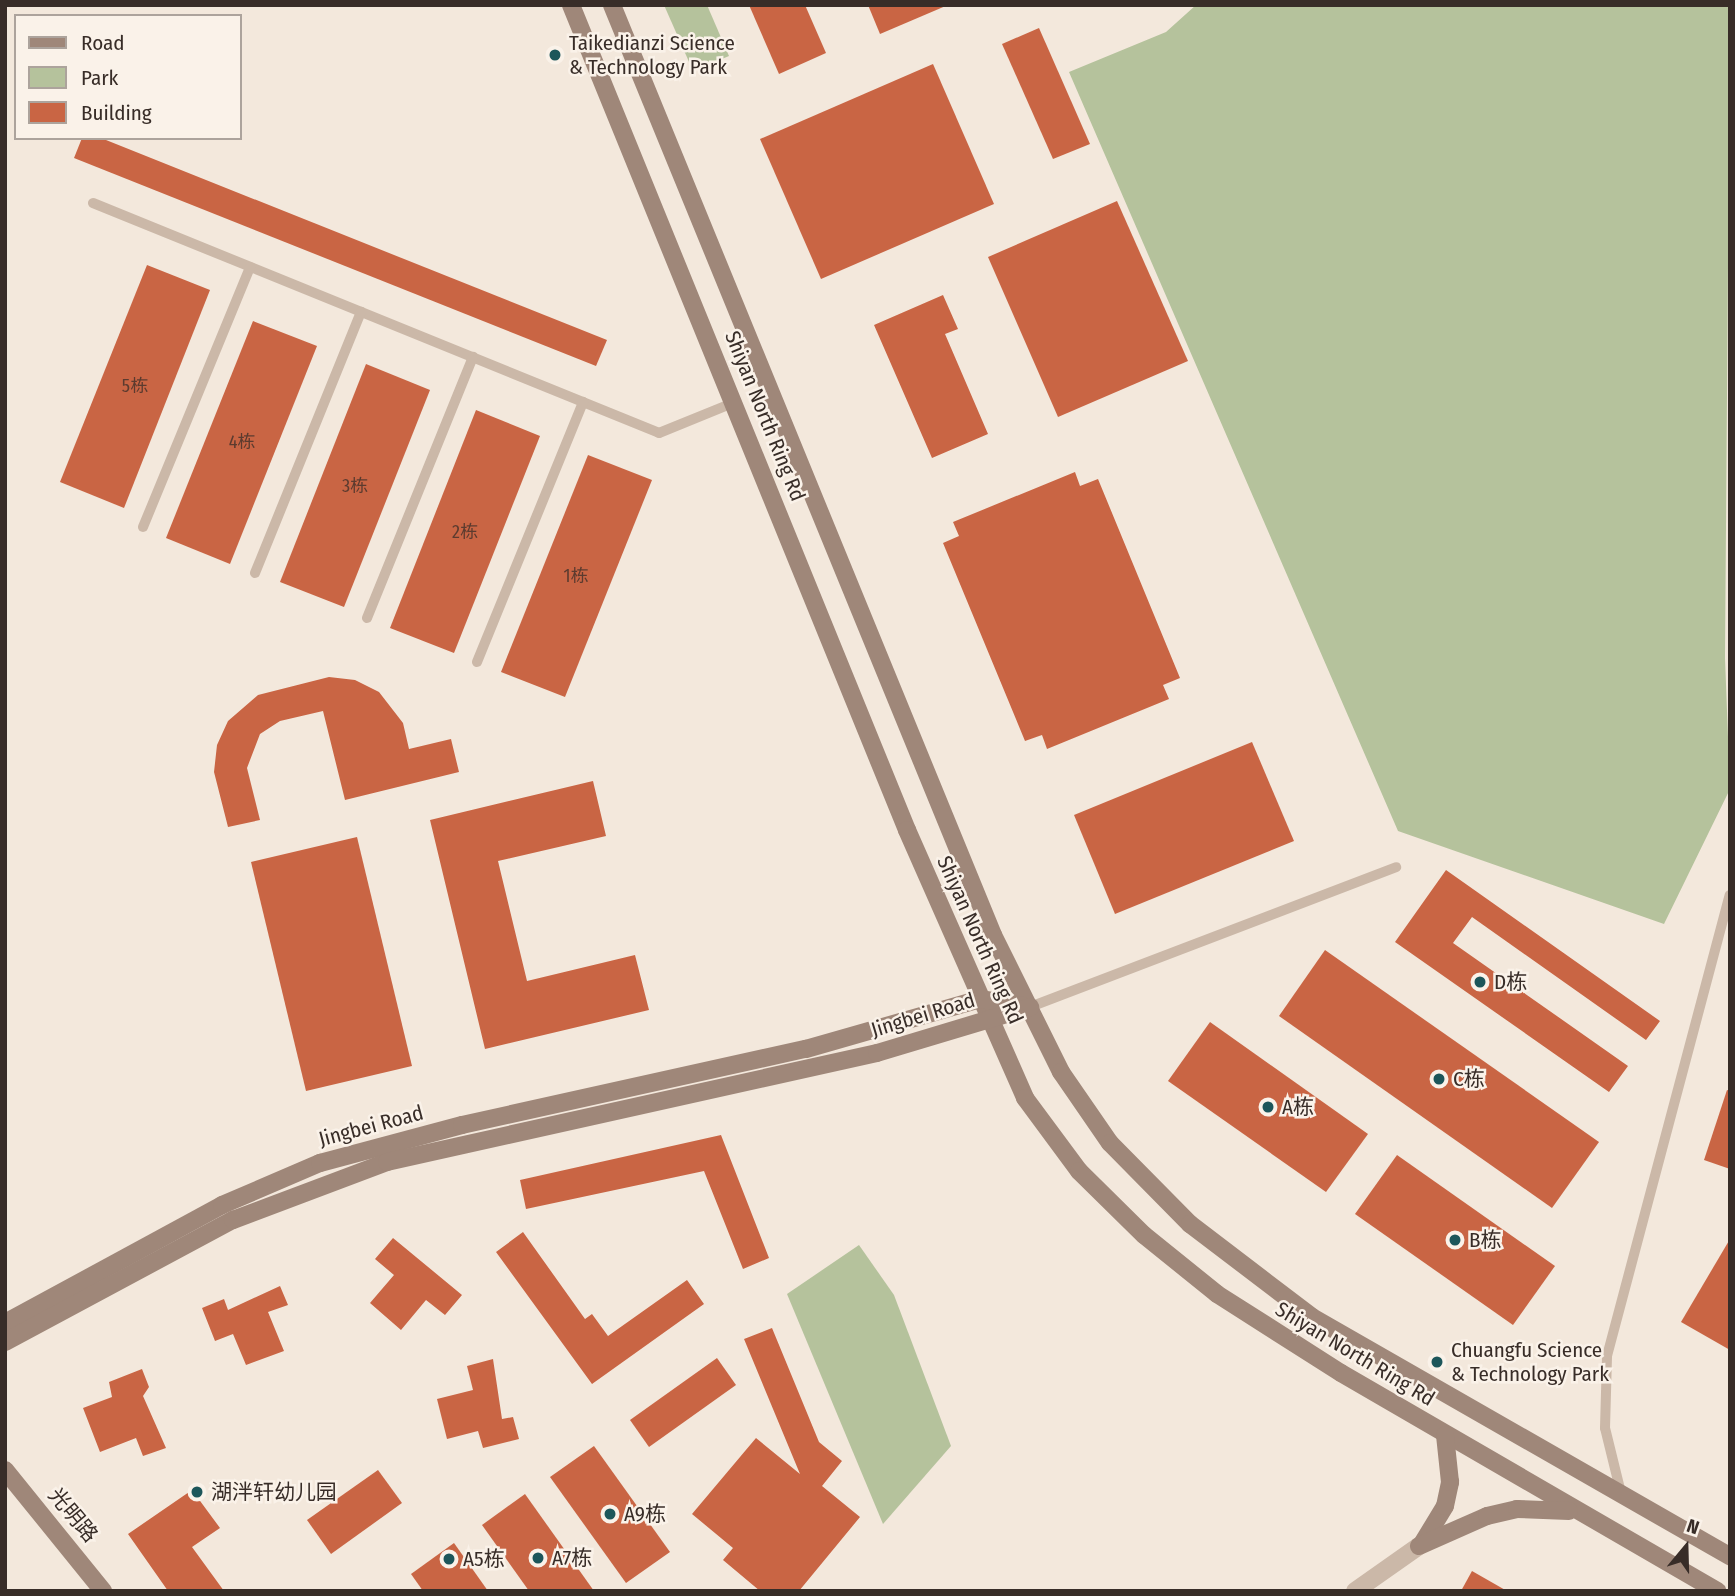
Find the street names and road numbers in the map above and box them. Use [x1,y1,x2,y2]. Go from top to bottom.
street label: Shiyan North Ring Rd [719,327,811,505]
street label: Shiyan North Ring Rd [932,852,1028,1028]
street label: Jingbei Road [868,987,978,1043]
street label: Jingbei Road [316,1100,426,1152]
street label: Shiyan North Ring Rd [1271,1297,1439,1411]
street label: 光明路 [43,1483,103,1547]

